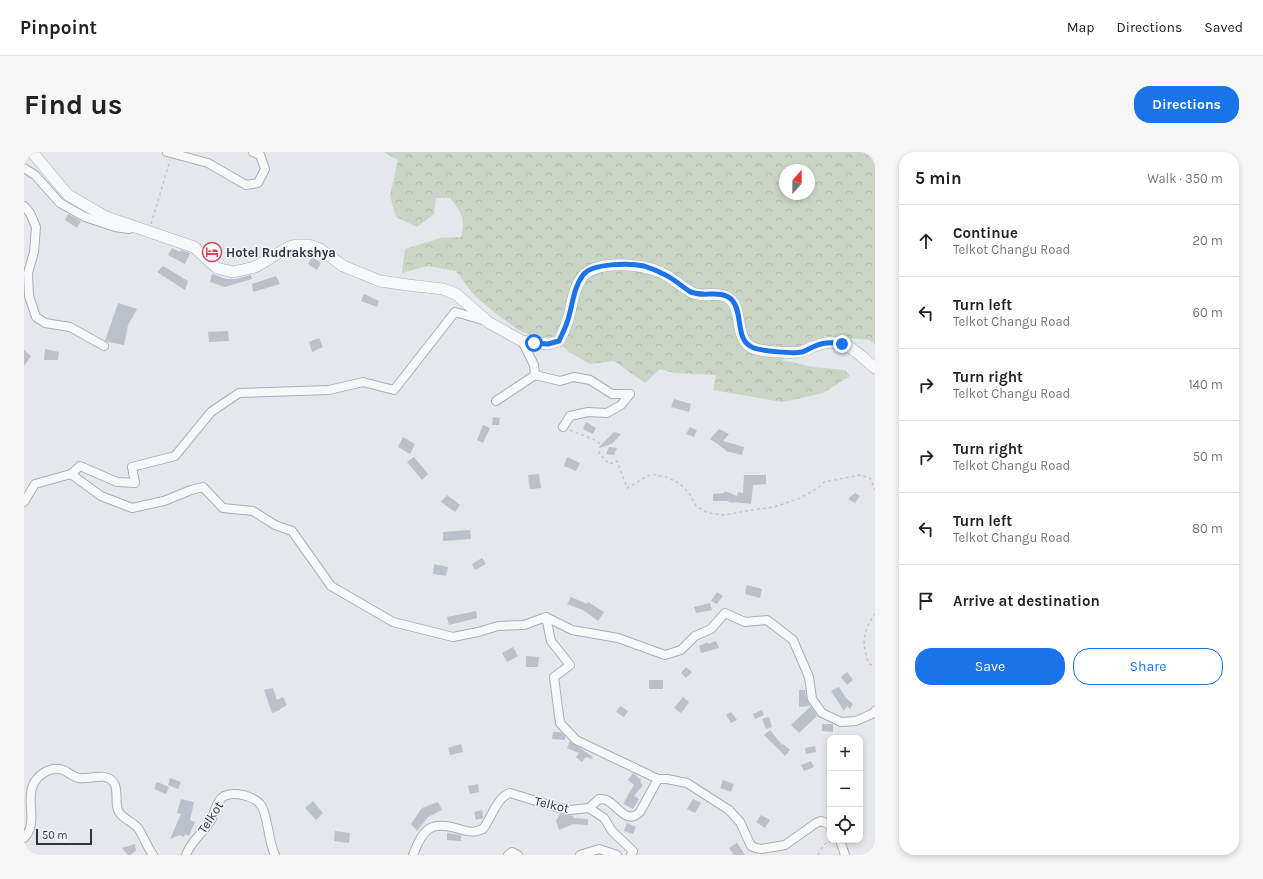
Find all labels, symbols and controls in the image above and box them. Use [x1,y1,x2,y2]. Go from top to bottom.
text: Pinpoint [20,17,97,39]
text: Map [1067,19,1095,36]
text: Directions [1117,19,1182,36]
text: Saved [1204,19,1243,36]
button: Directions [1134,86,1239,123]
text: Find us [24,88,123,121]
north arrow [779,164,815,200]
text: 5 min [915,168,962,188]
text: Walk · 350 m [1147,171,1223,186]
text: Continue [953,224,1018,242]
icon: ahead [915,230,937,252]
text: 20 m [1193,233,1223,248]
hotel icon: Hotel Rudrakshya [201,241,223,263]
text: Telkot Changu Road [953,242,1070,257]
place label: Hotel Rudrakshya [226,245,336,260]
text: Turn left [953,296,1012,314]
icon: left [915,302,937,324]
text: 60 m [1193,305,1223,320]
text: Telkot Changu Road [953,314,1070,329]
route start [525,334,543,352]
route end [833,335,851,353]
text: Turn right [953,368,1023,386]
icon: right [915,374,937,396]
text: 140 m [1188,377,1223,392]
text: Telkot Changu Road [953,386,1070,401]
text: Turn right [953,440,1023,458]
icon: right [915,446,937,468]
text: 50 m [1193,449,1223,464]
text: Telkot Changu Road [953,458,1070,473]
text: Turn left [953,512,1012,530]
icon: left [915,518,937,540]
text: 80 m [1192,521,1223,536]
text: Telkot Changu Road [953,530,1070,545]
icon: arrive [915,590,937,612]
text: Arrive at destination [953,592,1100,610]
button: Save [915,648,1065,685]
button: Share [1073,648,1223,685]
map controls [827,735,863,843]
button: + [827,735,863,771]
button: − [827,771,863,807]
street label: Telkot [533,793,571,816]
street label: Telkot [195,798,226,836]
button: locate [827,807,863,843]
scale bar [36,827,92,846]
text: 50 m [42,829,68,842]

